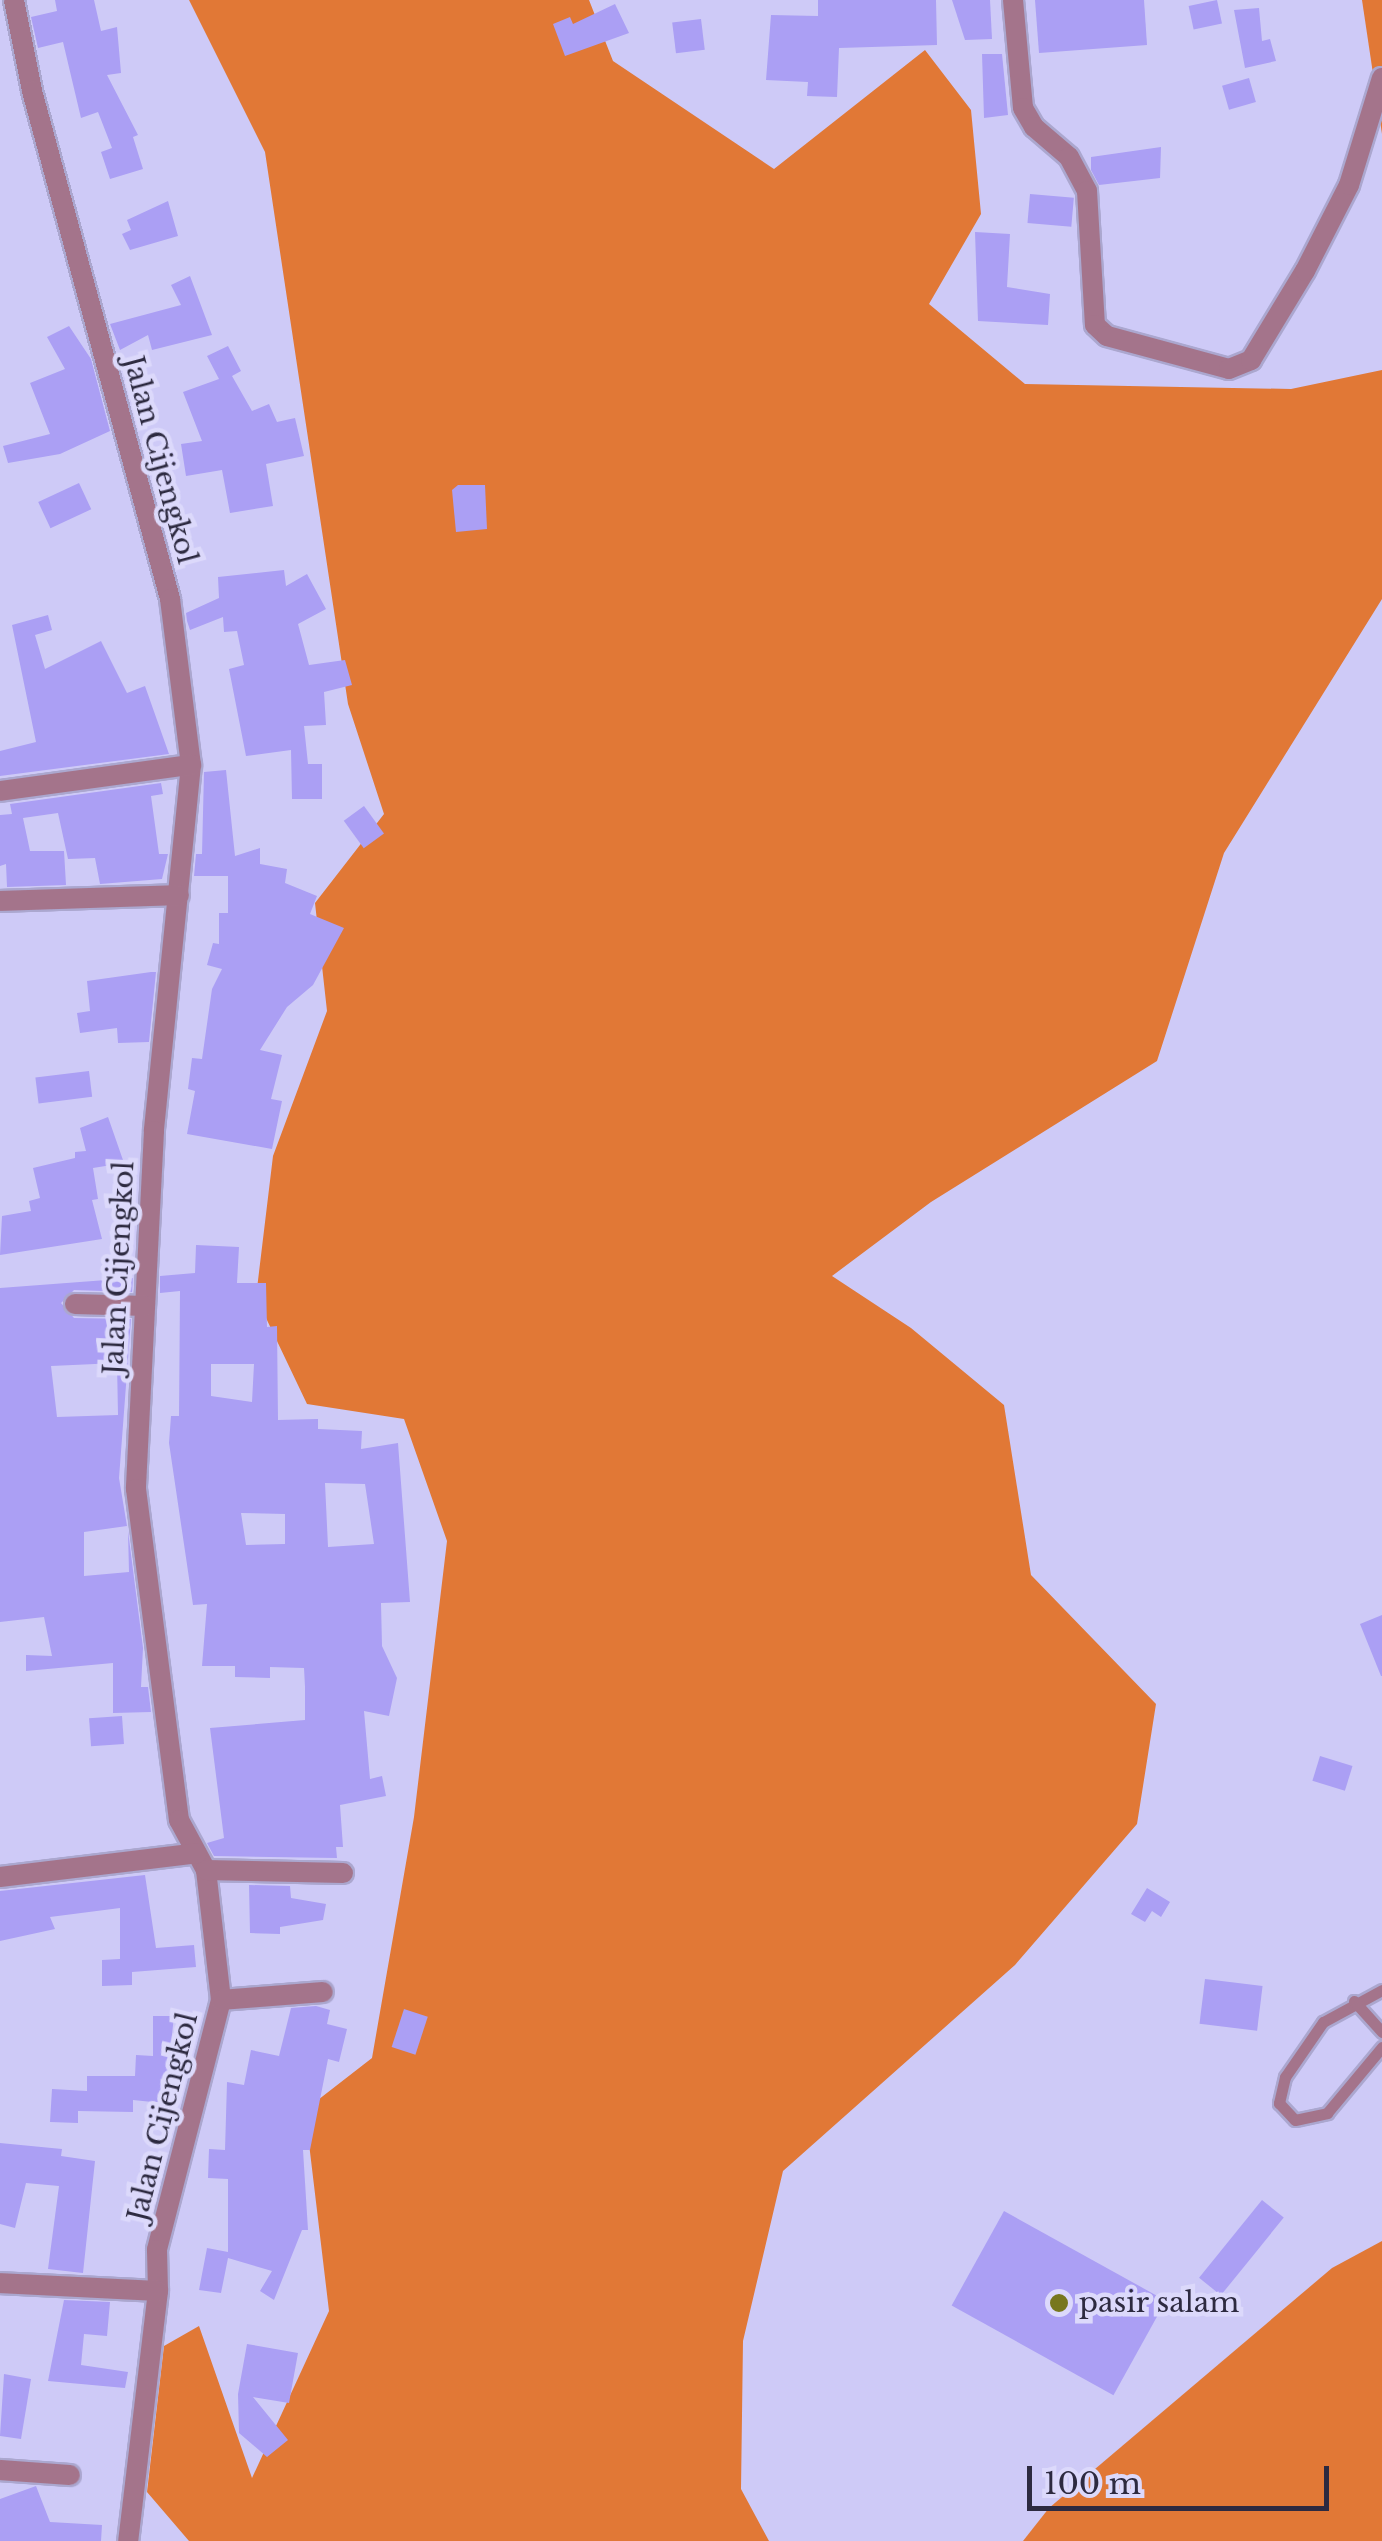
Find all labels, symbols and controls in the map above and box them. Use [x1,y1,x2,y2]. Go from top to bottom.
street label: Jalan Cijengkol [116,352,204,568]
street label: Jalan Cijengkol [97,1160,141,1376]
street label: Jalan Cijengkol [121,2009,205,2225]
place label: pasir salam [1079,2286,1240,2320]
marker: pasir salam [1048,2292,1070,2314]
scale bar [1032,2446,1334,2508]
text: 100 m [1044,2465,1141,2502]

